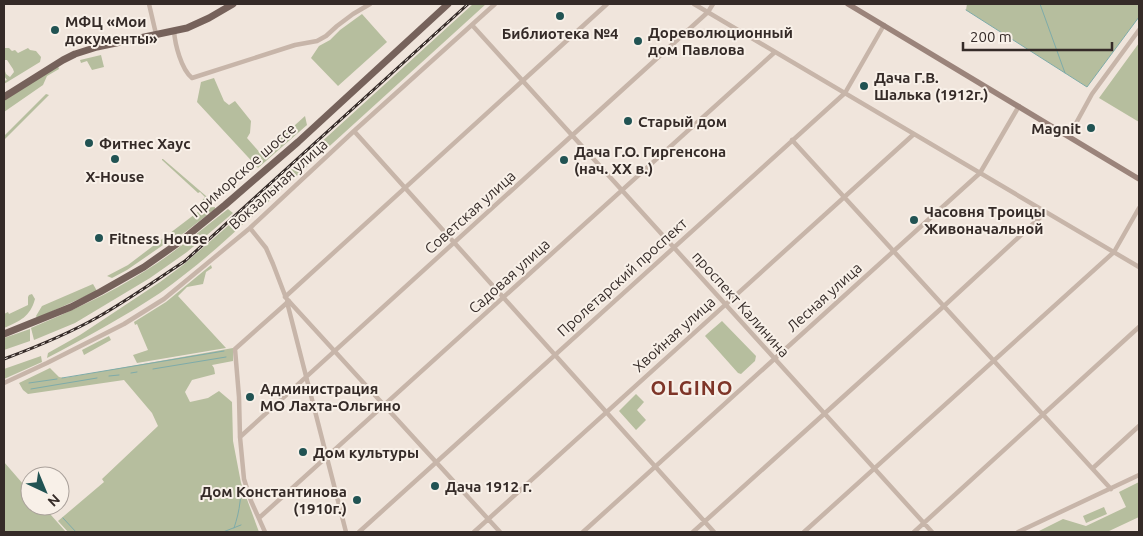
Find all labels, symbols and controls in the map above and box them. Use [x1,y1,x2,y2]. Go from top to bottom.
marker: Библиотека №4 [554,10,566,22]
place label: МФЦ «Мои документы» [65,13,158,47]
scale bar [963,20,1112,52]
marker: МФЦ «Мои документы» [49,24,61,36]
place label: Дореволюционный дом Павлова [648,24,793,58]
place label: Библиотека №4 [502,25,618,42]
text: 200 m [970,28,1012,45]
marker: Дореволюционный дом Павлова [632,35,644,47]
place label: Дача Г.В. Шалька (1912г.) [874,69,989,103]
marker: Дача Г.В. Шалька (1912г.) [858,80,870,92]
place label: Старый дом [638,113,727,130]
marker: Старый дом [622,115,634,127]
street label: Приморское шоссе [187,119,299,221]
place label: Magnit [1031,120,1082,137]
marker: Magnit [1085,122,1097,134]
place label: Фитнес Хаус [99,135,191,152]
street label: Вокзальная улица [225,135,331,233]
marker: Фитнес Хаус [83,137,95,149]
place label: Дача Г.О. Гиргенсона (нач. XX в.) [574,143,726,177]
marker: X-House [109,153,121,165]
marker: Дача Г.О. Гиргенсона (нач. XX в.) [558,154,570,166]
street label: Советская улица [421,167,519,257]
place label: X-House [86,168,144,185]
place label: Часовня Троицы Живоначальной [924,203,1045,237]
street label: Пролетарский проспект [554,214,691,340]
marker: Часовня Троицы Живоначальной [908,214,920,226]
place label: Fitness House [109,230,208,247]
marker: Fitness House [93,232,105,244]
street label: Садовая улица [465,235,553,317]
street label: проспект Калинина [689,248,793,360]
street label: Лесная улица [783,259,865,335]
street label: Хвойная улица [630,293,718,375]
district label: OLGINO [651,376,733,399]
place label: Администрация МО Лахта-Ольгино [260,380,401,414]
marker: Администрация МО Лахта-Ольгино [244,391,256,403]
place label: Дом культуры [313,444,419,461]
marker: Дом культуры [297,446,309,458]
north arrow [20,466,70,516]
place label: Дача 1912 г. [445,478,532,495]
marker: Дача 1912 г. [429,480,441,492]
place label: Дом Константинова (1910г.) [200,483,347,517]
text: N [45,491,63,510]
marker: Дом Константинова (1910г.) [351,494,363,506]

